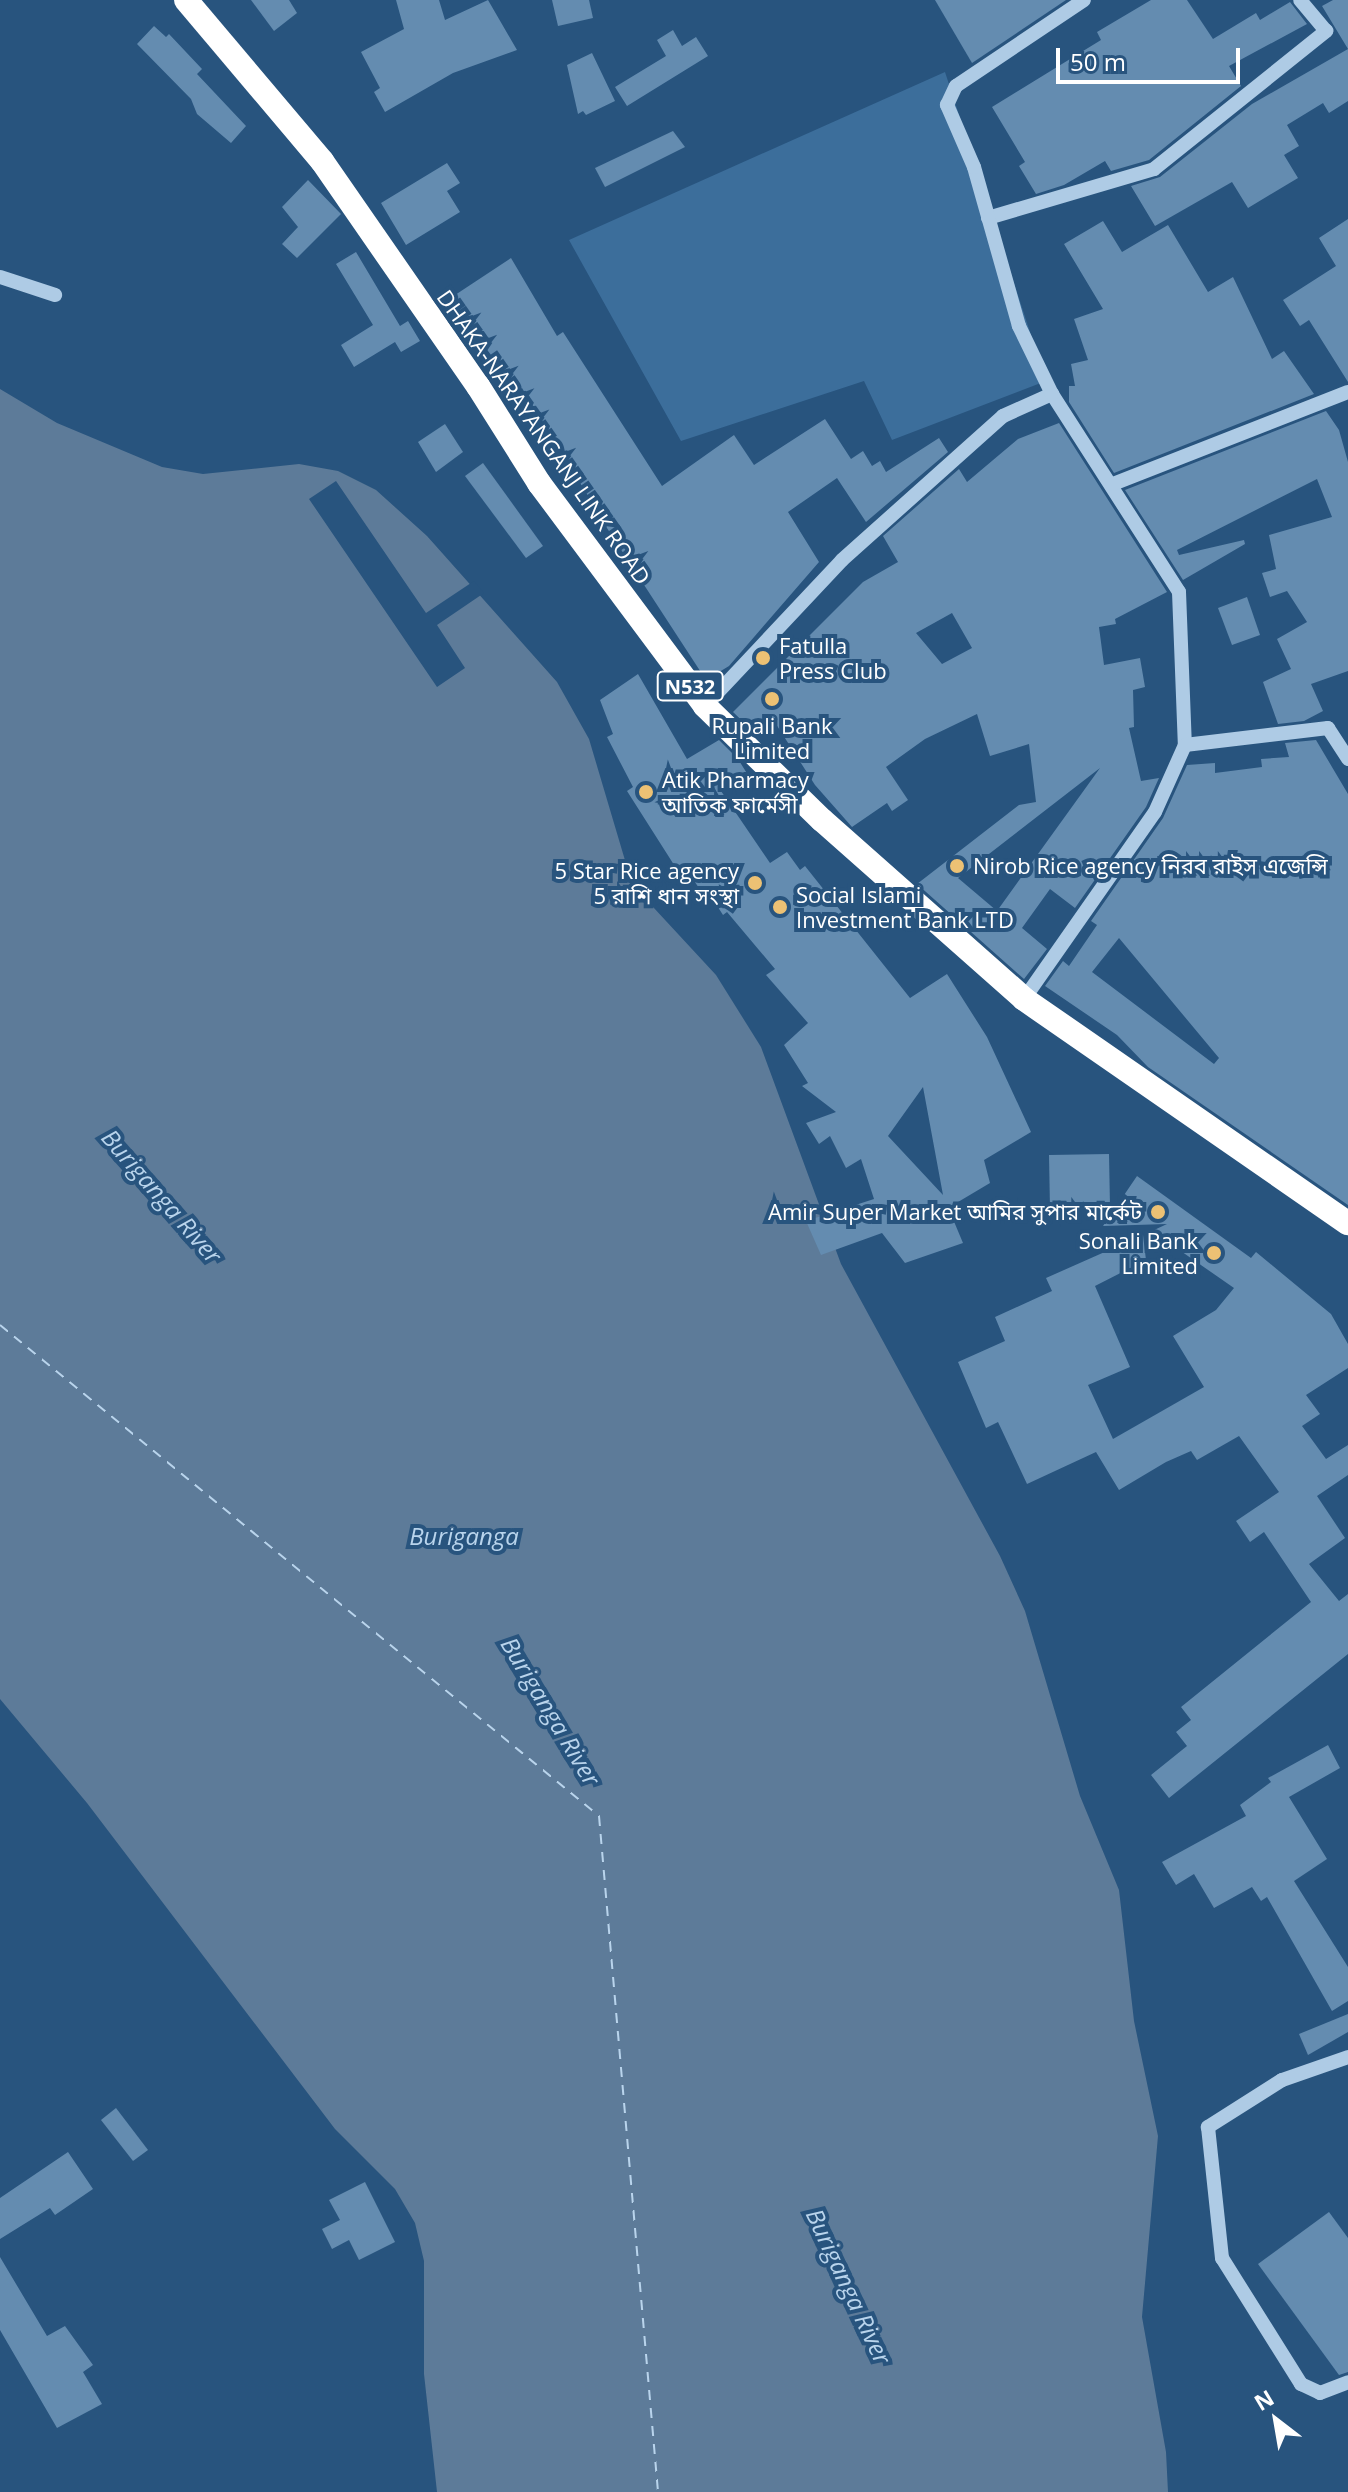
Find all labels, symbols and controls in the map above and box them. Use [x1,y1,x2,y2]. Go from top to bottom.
scale bar [1060,32,1244,82]
text: 50 m [1070,45,1126,78]
street label: DHAKA-NARAYANGANJ LINK ROAD [432,285,656,589]
place label: Fatulla Press Club [779,632,887,684]
marker: Fatulla Press Club [754,649,772,667]
road number: N532 [656,670,724,702]
marker: Rupali Bank Limited [763,690,781,708]
place label: Rupali Bank Limited [711,712,833,764]
place label: Atik Pharmacy আতিক ফার্মেসী [662,766,809,818]
marker: Atik Pharmacy আতিক ফার্মেসী [637,783,655,801]
place label: Nirob Rice agency নিরব রাইস এজেন্সি [973,853,1328,879]
place label: 5 Star Rice agency 5 রাশি ধান সংস্থা [555,857,739,908]
marker: Nirob Rice agency নিরব রাইস এজেন্সি [948,857,966,875]
marker: 5 Star Rice agency 5 রাশি ধান সংস্থা [746,874,764,892]
place label: Social Islami Investment Bank LTD [796,881,1014,932]
marker: Social Islami Investment Bank LTD [771,898,789,916]
water label: Buriganga River [96,1123,228,1269]
place label: Amir Super Market আমির সুপার মার্কেট [768,1199,1142,1225]
marker: Amir Super Market আমির সুপার মার্কেট [1149,1203,1167,1221]
place label: Sonali Bank Limited [1079,1227,1198,1278]
marker: Sonali Bank Limited [1205,1244,1223,1262]
water label: Buriganga [409,1522,519,1550]
water label: Buriganga River [495,1632,607,1790]
water label: Buriganga River [800,2204,898,2368]
north arrow [1236,2380,1316,2460]
text: N [1248,2382,1279,2417]

